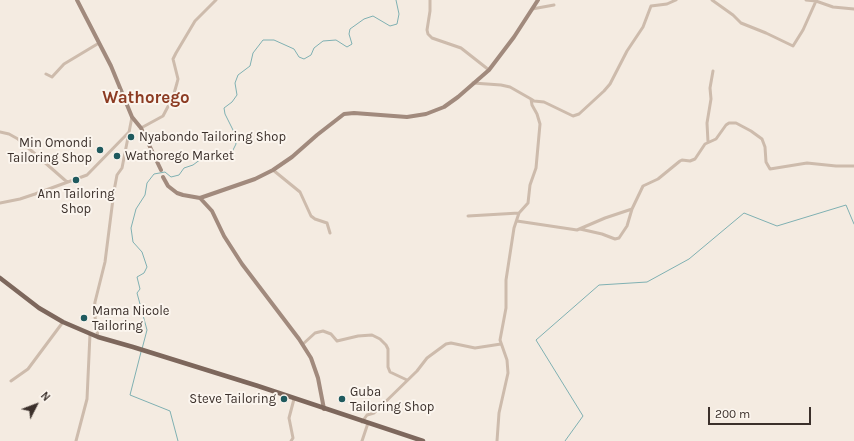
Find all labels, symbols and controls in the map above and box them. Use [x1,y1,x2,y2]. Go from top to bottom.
district label: Wathorego [102,88,190,108]
place label: Nyabondo Tailoring Shop [139,129,286,145]
marker: Nyabondo Tailoring Shop [126,132,136,142]
place label: Min Omondi Tailoring Shop [8,135,92,166]
marker: Min Omondi Tailoring Shop [95,145,105,155]
place label: Wathorego Market [125,148,234,164]
marker: Wathorego Market [112,151,122,161]
marker: Ann Tailoring Shop [71,175,81,185]
place label: Ann Tailoring Shop [37,186,115,217]
place label: Mama Nicole Tailoring [92,303,169,334]
marker: Mama Nicole Tailoring [79,313,89,323]
place label: Guba Tailoring Shop [350,384,434,415]
north arrow [16,385,56,425]
text: N [38,389,53,404]
place label: Steve Tailoring [189,391,276,407]
marker: Steve Tailoring [279,394,289,404]
marker: Guba Tailoring Shop [337,394,347,404]
scale bar [710,399,813,425]
text: 200 m [715,407,750,421]

